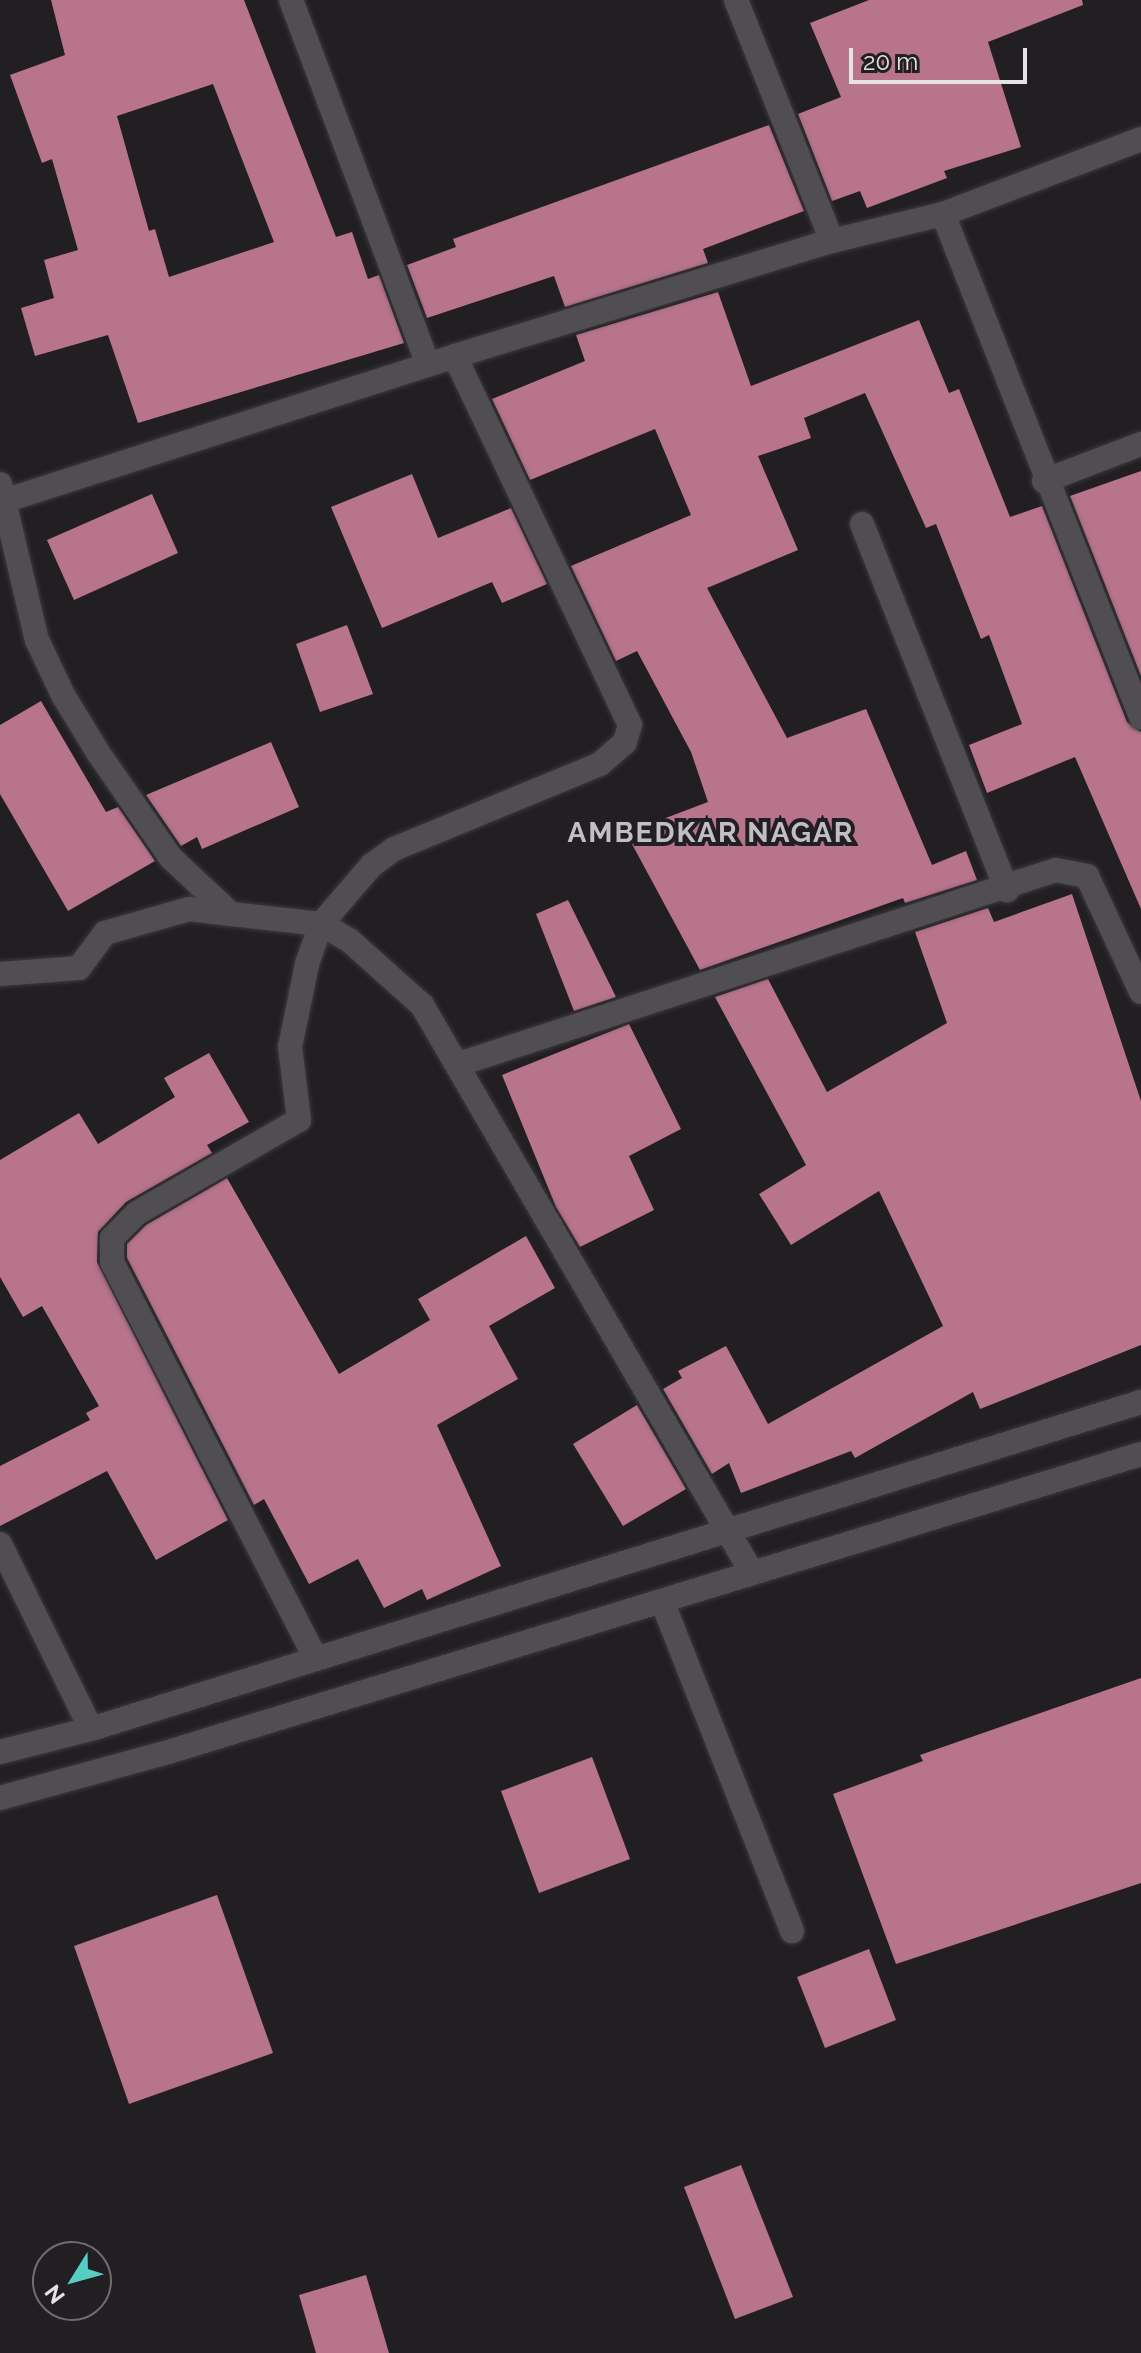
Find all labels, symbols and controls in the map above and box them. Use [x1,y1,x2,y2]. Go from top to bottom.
scale bar [853,32,1031,82]
text: 20 m [863,47,918,76]
district label: AMBEDKAR NAGAR [568,816,854,850]
north arrow [32,2241,112,2321]
text: N [39,2280,70,2309]

